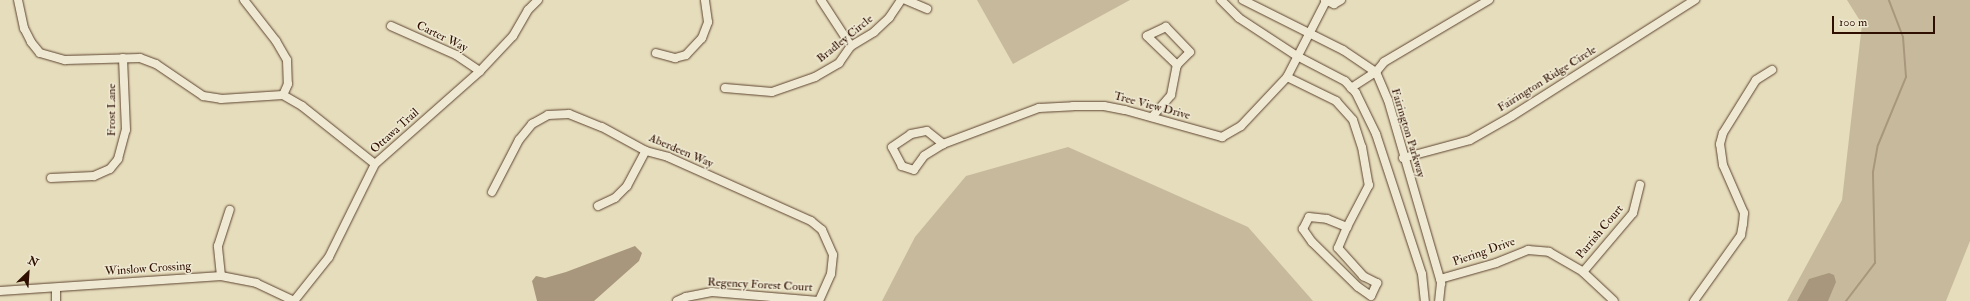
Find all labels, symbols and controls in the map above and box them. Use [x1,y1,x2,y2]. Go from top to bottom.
scale bar [1834,8,1937,34]
street label: Bradley Circle [814,12,876,66]
text: 100 m [1839,15,1867,30]
street label: Carter Way [414,18,470,56]
street label: Fairington Ridge Circle [1495,43,1599,115]
street label: Frost Lane [105,84,119,136]
street label: Fairington Parkway [1388,87,1428,179]
street label: Tree View Drive [1112,89,1192,123]
street label: Ottawa Trail [368,105,422,157]
street label: Aberdeen Way [647,131,715,171]
street label: Parrish Court [1573,202,1627,262]
street label: Piering Drive [1451,235,1517,269]
north arrow [8,253,48,293]
text: N [26,254,40,270]
street label: Winslow Crossing [104,259,192,279]
street label: Regency Forest Court [707,275,813,295]

